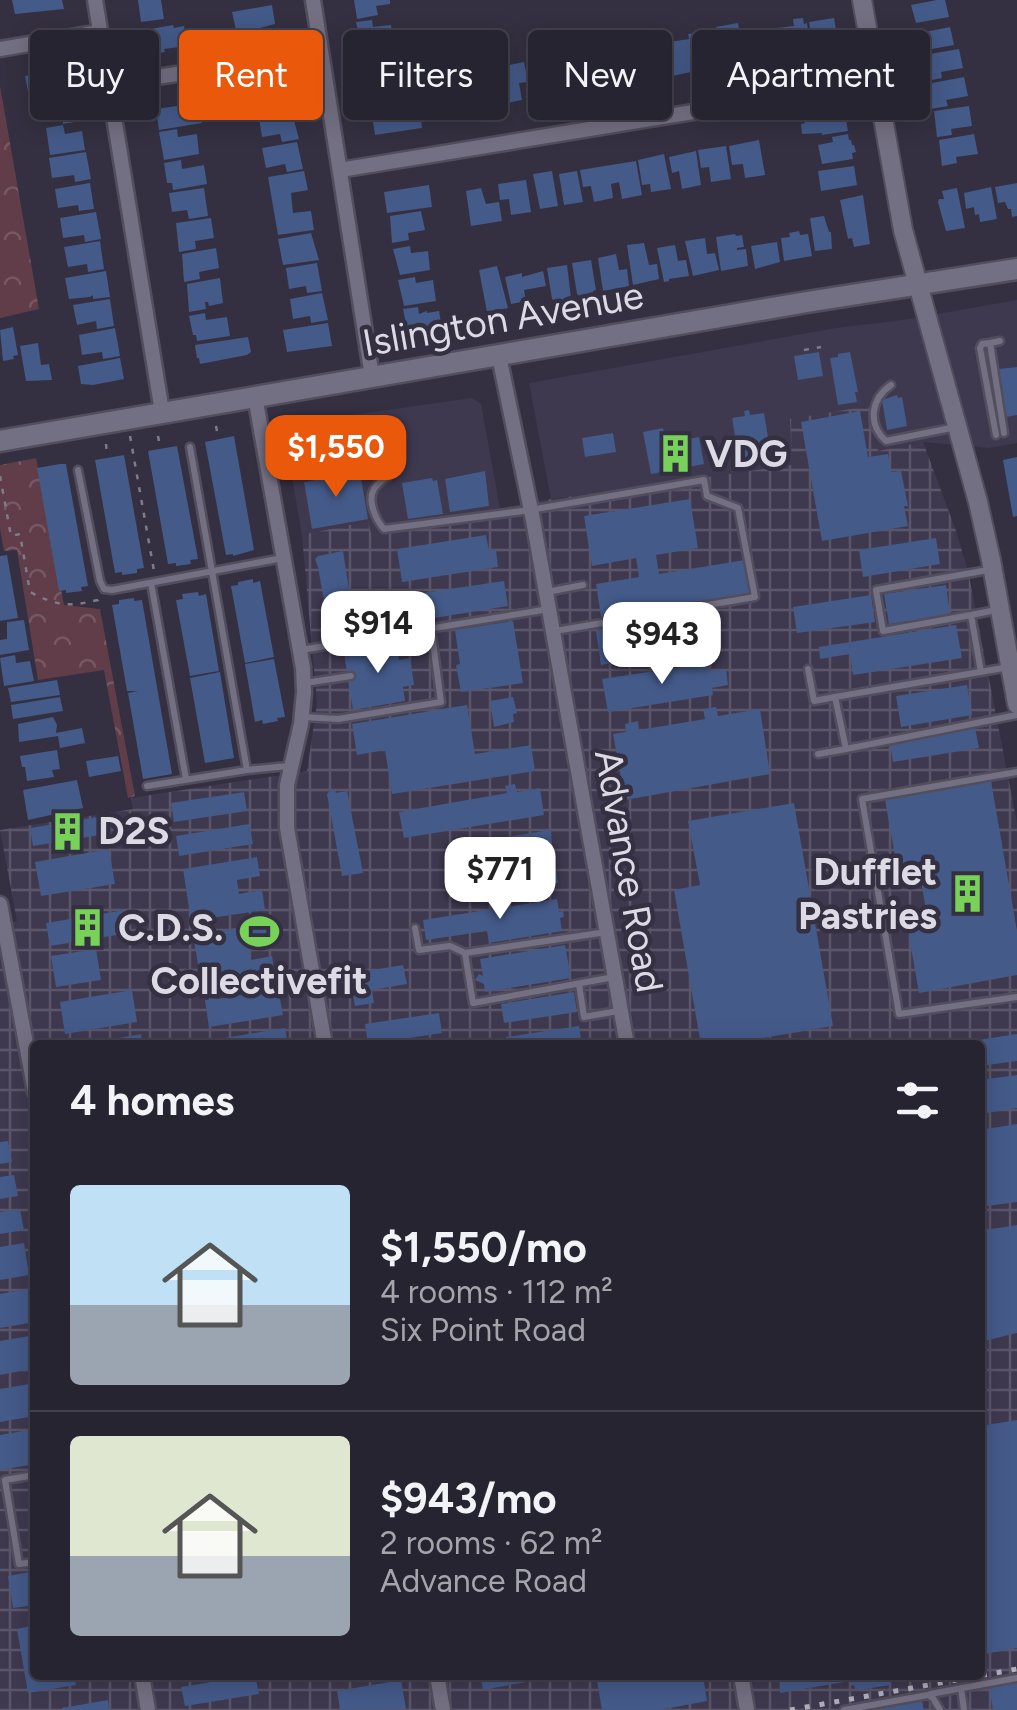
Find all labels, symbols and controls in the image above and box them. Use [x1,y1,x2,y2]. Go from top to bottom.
chip: Buy [30,30,159,120]
chip: Rent [179,30,323,120]
chip: Filters [343,30,508,120]
chip: New [528,30,672,120]
chip: Apartment [692,30,930,120]
street label: Islington Avenue [359,272,647,366]
pin: $1,550 [255,415,417,500]
text: $1,550 [287,428,385,466]
place label: VDG [705,431,787,477]
building icon: VDG [654,433,696,475]
pin: $914 [319,591,437,676]
pin: $943 [603,602,721,687]
text: $914 [343,604,413,642]
text: $943 [625,615,699,653]
street label: Advance Road [585,746,673,996]
place label: D2S [98,808,170,854]
building icon: D2S [47,810,89,852]
pin: $771 [441,837,559,922]
place label: Dufflet Pastries [798,849,937,939]
text: $771 [467,850,533,888]
building icon: Dufflet Pastries [946,873,988,915]
place label: C.D.S. [118,905,224,951]
building icon: C.D.S. [67,907,109,949]
sports icon: Collectivefit [238,911,280,953]
place label: Collectivefit [150,958,368,1004]
icon: filters [890,1073,945,1128]
text: 4 homes [70,1075,234,1126]
text: $1,550/mo [380,1222,587,1273]
icon: home [150,1225,270,1345]
text: 4 rooms · 112 m² [380,1273,613,1311]
text: Six Point Road [380,1311,586,1349]
text: $943/mo [380,1473,557,1524]
icon: home [150,1476,270,1596]
text: 2 rooms · 62 m² [380,1524,603,1562]
text: Advance Road [380,1562,587,1600]

